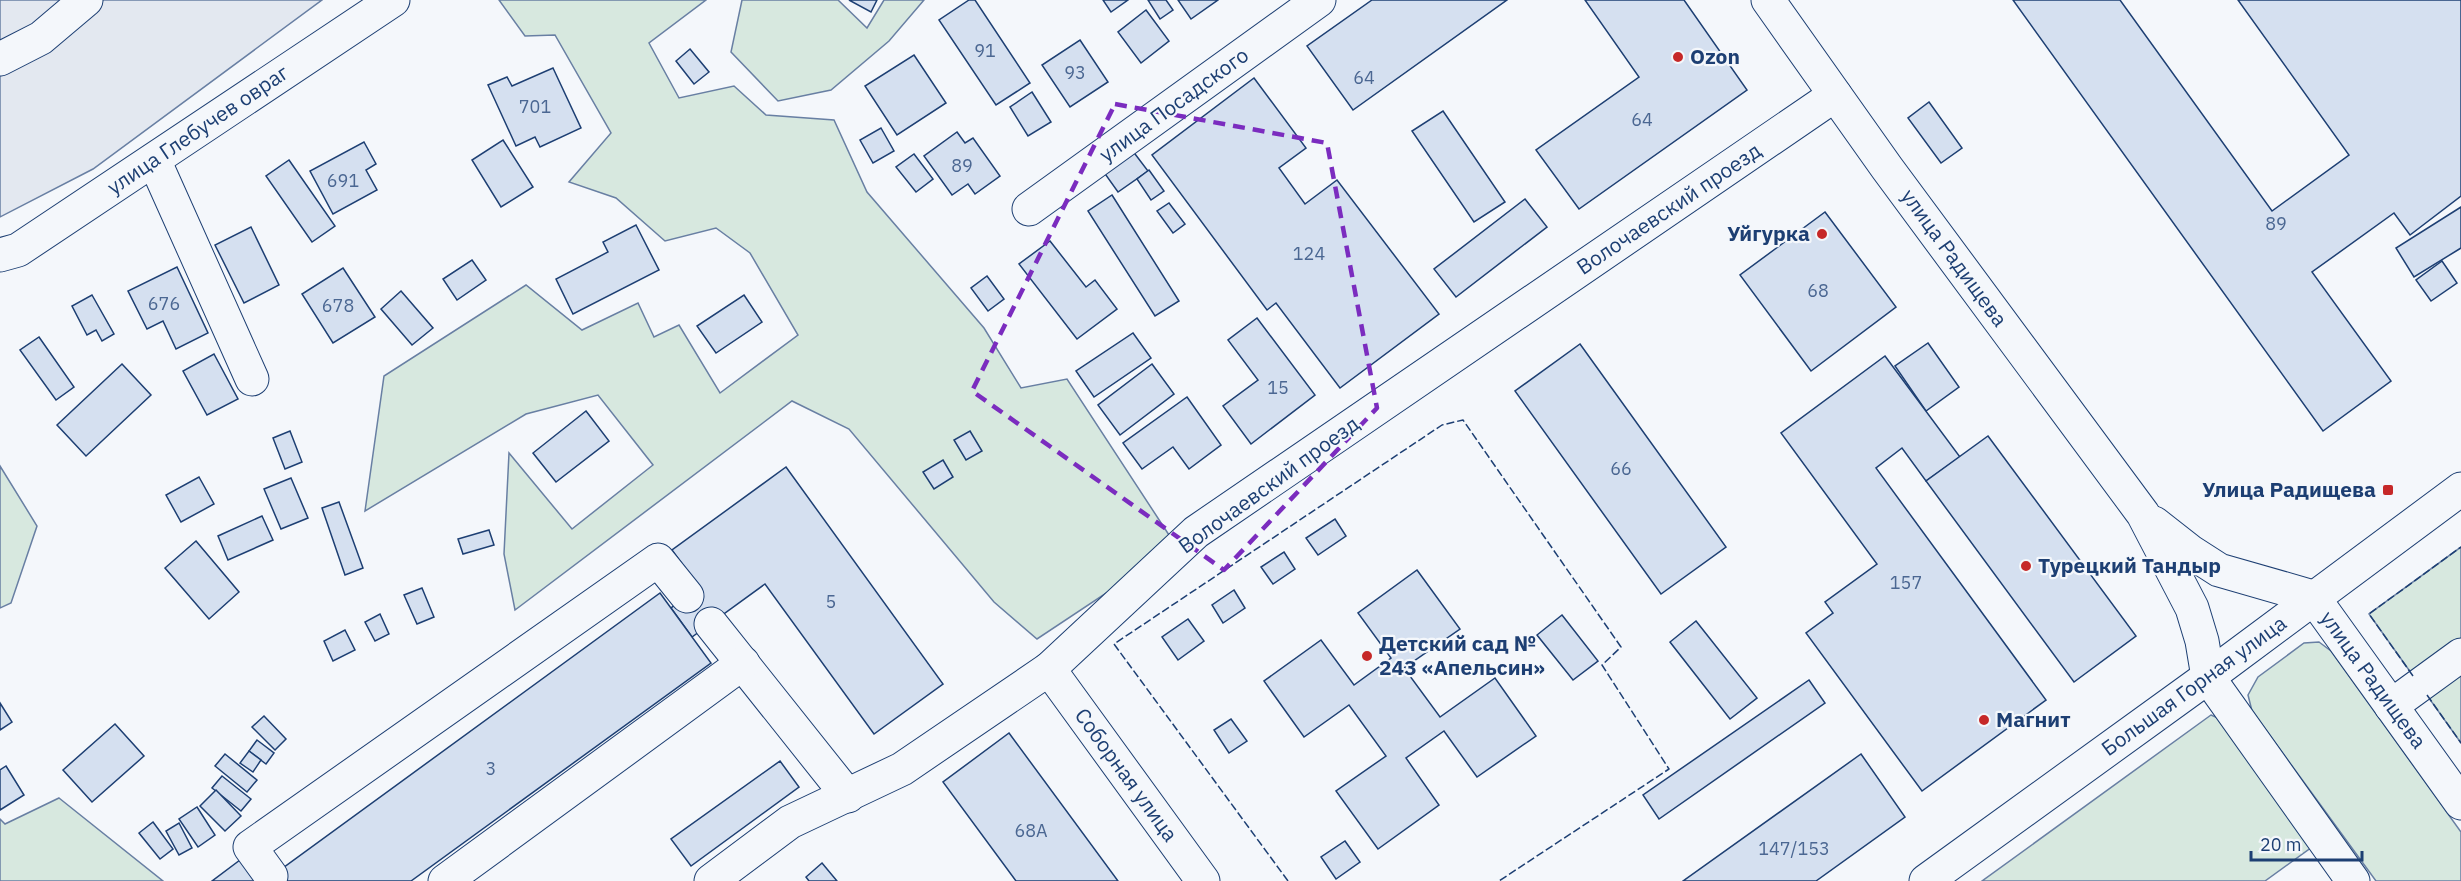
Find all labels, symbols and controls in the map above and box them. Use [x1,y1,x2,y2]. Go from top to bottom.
house number: 91 [974,39,996,62]
street label: улица Посадского [1093,40,1254,168]
place label: Ozon [1690,42,1740,70]
marker: Ozon [1671,50,1685,64]
street label: улица Глебучев овраг [101,58,294,200]
house number: 93 [1064,61,1086,84]
house number: 64 [1353,66,1375,89]
house number: 701 [519,95,551,118]
house number: 64 [1631,108,1653,131]
street label: Волочаевский проезд [1571,136,1766,280]
house number: 89 [951,154,973,177]
house number: 691 [327,169,359,192]
street label: улица Радищева [1895,183,2014,332]
house number: 89 [2265,212,2287,235]
place label: Уйгурка [1727,219,1810,247]
marker: Уйгурка [1815,227,1829,241]
house number: 124 [1293,242,1325,265]
house number: 68 [1807,279,1829,302]
house number: 676 [148,292,180,315]
house number: 678 [322,294,354,317]
house number: 15 [1267,376,1289,399]
street label: Волочаевский проезд [1172,409,1364,559]
house number: 66 [1610,457,1632,480]
place label: Улица Радищева [2202,475,2376,503]
marker: Улица Радищева [2381,483,2395,497]
place label: Турецкий Тандыр [2038,551,2221,579]
marker: Турецкий Тандыр [2019,559,2033,573]
house number: 157 [1890,571,1922,594]
house number: 5 [826,590,836,613]
street label: улица Радищева [2314,605,2433,754]
street label: Большая Горная улица [2095,609,2292,762]
place label: Детский сад № 243 «Апельсин» [1379,629,1545,681]
marker: Детский сад № 243 «Апельсин» [1360,649,1374,663]
street label: Соборная улица [1069,702,1185,847]
place label: Магнит [1996,705,2071,733]
marker: Магнит [1977,713,1991,727]
house number: 3 [486,757,496,780]
house number: 68А [1014,819,1048,842]
scale bar [2251,824,2362,862]
text: 20 m [2260,833,2302,856]
house number: 147/153 [1758,837,1830,860]

